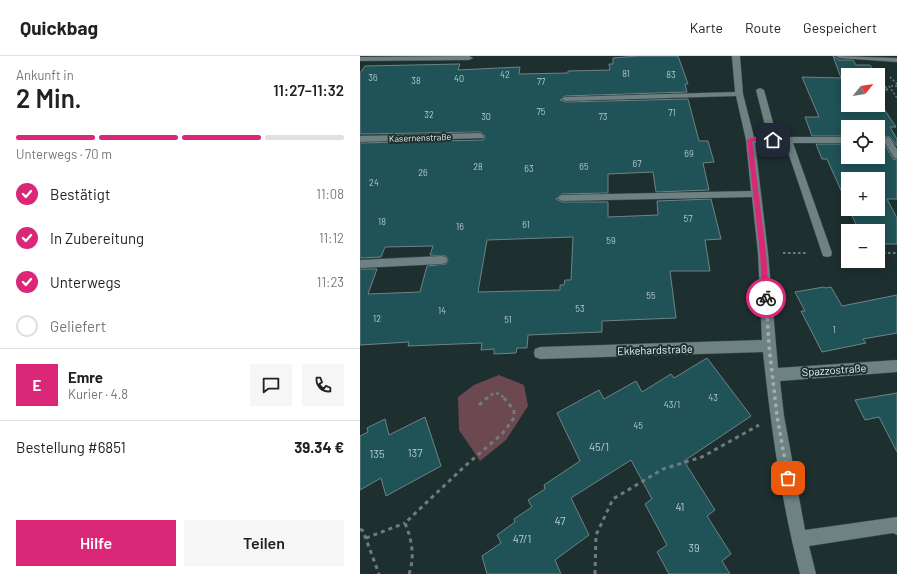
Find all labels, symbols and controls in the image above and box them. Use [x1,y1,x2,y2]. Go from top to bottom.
text: Quickbag [20,16,98,39]
text: Karte [690,19,723,36]
text: Route [745,19,781,36]
text: Gespeichert [803,19,877,36]
text: Ankunft in [16,67,74,83]
house number: 81 [622,68,630,79]
north arrow [841,68,885,112]
map controls [841,68,885,268]
house number: 42 [500,69,510,80]
house number: 83 [666,69,676,80]
house number: 36 [368,72,378,83]
house number: 40 [454,73,464,84]
house number: 38 [411,75,421,86]
house number: 77 [537,76,546,87]
text: 11:27–11:32 [273,81,344,99]
text: 2 Min. [16,82,82,113]
house number: 75 [537,106,546,117]
house number: 71 [668,107,676,118]
house number: 32 [424,109,434,120]
house number: 30 [481,111,491,122]
house number: 73 [599,111,608,122]
button: locate [841,120,885,164]
pin [756,123,790,157]
icon: home [762,129,784,151]
street label: Kasernenstraße [389,131,451,144]
text: Unterwegs · 70 m [16,146,112,162]
house number: 69 [684,148,694,159]
house number: 67 [633,158,642,169]
house number: 28 [473,161,483,172]
house number: 65 [579,161,589,172]
house number: 63 [524,163,534,174]
house number: 26 [418,167,428,178]
button: + [841,172,885,216]
house number: 24 [369,177,379,188]
icon: check [16,183,38,205]
text: Bestätigt [50,185,110,203]
text: 11:08 [316,186,344,202]
house number: 57 [684,213,693,224]
house number: 18 [378,216,386,227]
house number: 61 [522,219,530,230]
house number: 16 [456,221,464,232]
button: − [841,224,885,268]
icon: check [16,227,38,249]
text: In Zubereitung [50,229,144,247]
text: 11:12 [319,230,344,246]
house number: 59 [606,235,616,246]
icon: check [16,271,38,293]
text: Unterwegs [50,273,121,291]
text: 11:23 [317,274,344,290]
courier [746,278,786,318]
icon: bike [755,287,777,309]
house number: 55 [646,290,656,301]
house number: 53 [575,303,585,314]
house number: 14 [438,305,446,316]
house number: 12 [373,313,381,324]
house number: 51 [504,314,512,325]
text: Geliefert [50,317,106,335]
house number: 1 [832,324,836,335]
street label: Ekkehardstraße [617,342,693,357]
street label: Spazzostraße [801,361,867,378]
button: chat [250,364,292,406]
button: phone [302,364,344,406]
text: Emre [68,368,103,386]
text: E [33,376,41,394]
text: Kurier · 4.8 [68,386,128,402]
house number: 43 [708,392,718,403]
house number: 43/1 [664,399,680,410]
house number: 45 [633,420,643,431]
text: Bestellung #6851 [16,438,126,456]
text: 39.34 € [294,438,344,456]
house number: 45/1 [589,440,609,453]
house number: 137 [408,446,422,459]
house number: 135 [369,447,385,460]
pin [771,461,805,495]
icon: bag [777,467,799,489]
house number: 41 [676,500,684,513]
house number: 47 [555,514,565,527]
button: Hilfe [16,520,176,566]
button: Teilen [184,520,344,566]
house number: 47/1 [513,532,531,545]
house number: 39 [688,541,700,554]

